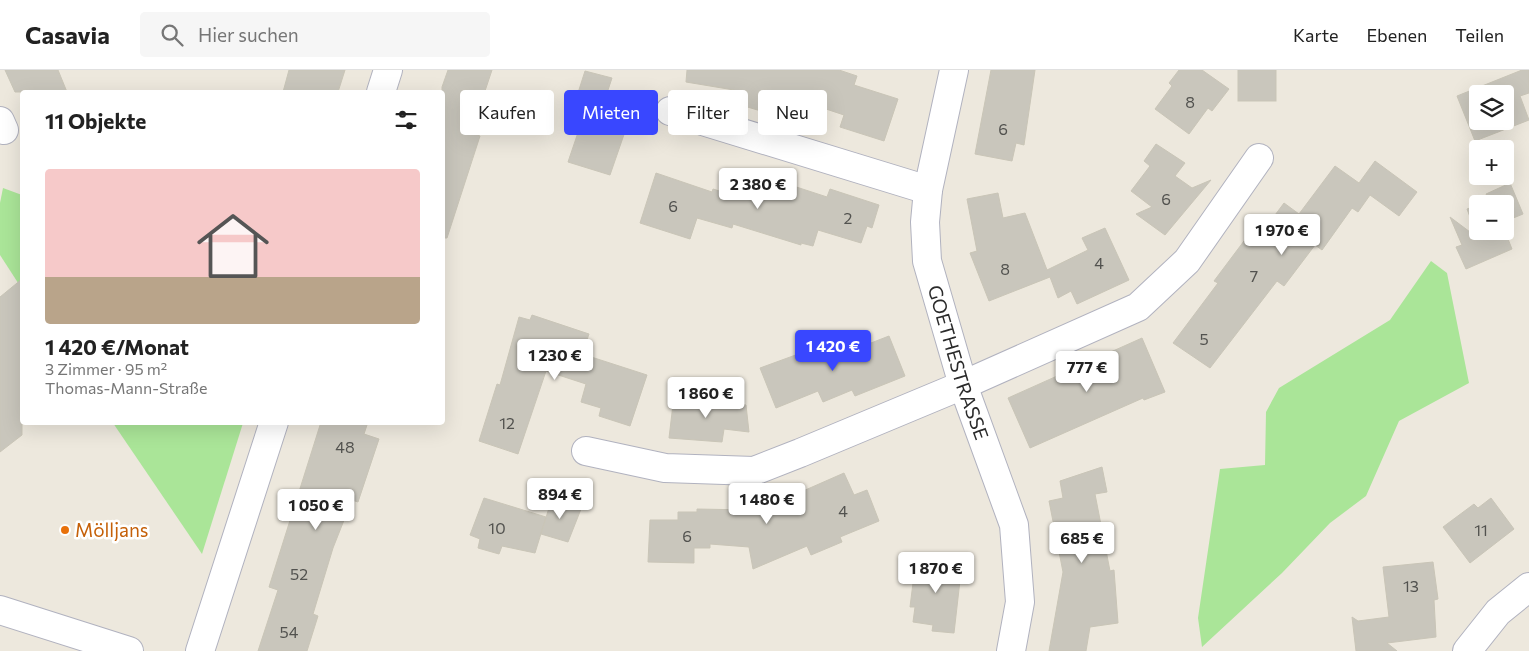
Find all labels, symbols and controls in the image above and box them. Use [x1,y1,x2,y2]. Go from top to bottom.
search box [140,12,490,57]
text: Casavia [25,20,110,49]
icon: search [158,21,186,49]
text: Hier suchen [198,23,299,46]
text: Karte [1293,24,1338,46]
text: Ebenen [1366,24,1427,46]
text: Teilen [1455,24,1504,46]
map controls [1469,85,1514,240]
button: layers [1469,85,1514,130]
chip: Kaufen [460,90,554,135]
chip: Mieten [564,90,658,135]
chip: Filter [668,90,748,135]
chip: Neu [758,90,827,135]
house number: 8 [1185,92,1195,111]
icon: filters [392,106,420,134]
text: 11 Objekte [45,108,146,133]
house number: 6 [998,119,1008,138]
button: + [1469,140,1514,185]
pin: 2 380 € [712,168,804,210]
text: 2 380 € [730,174,786,193]
house number: 6 [1161,189,1171,208]
button: − [1469,195,1514,240]
house number: 6 [668,196,678,215]
icon: home [188,201,278,291]
house number: 2 [844,208,853,227]
pin: 1 970 € [1236,214,1328,256]
text: 1 970 € [1255,220,1309,239]
house number: 4 [1094,253,1104,272]
house number: 8 [1000,259,1010,278]
house number: 7 [1250,266,1258,285]
street label: GOETHESTRASSE [924,282,994,443]
house number: 5 [1199,329,1209,348]
pin: 1 420 € [787,330,879,372]
text: 1 420 €/Monat [45,334,189,359]
text: 1 420 € [806,336,860,355]
pin: 1 230 € [509,338,601,381]
text: 1 230 € [528,345,582,364]
pin: 777 € [1052,350,1122,393]
text: 777 € [1067,357,1107,376]
text: 3 Zimmer · 95 m² [45,359,167,378]
pin: 1 860 € [660,376,752,419]
text: Thomas-Mann-Straße [45,378,207,397]
text: 1 860 € [678,383,734,402]
house number: 12 [499,413,515,432]
house number: 48 [335,437,355,456]
pin: 894 € [525,478,595,520]
pin: 1 480 € [721,482,813,525]
text: 894 € [538,484,582,503]
pin: 1 050 € [270,488,362,531]
text: 1 480 € [740,489,794,508]
text: 1 050 € [288,495,344,514]
house number: 4 [838,501,848,520]
place label: Mölljans [75,518,148,541]
house number: 10 [488,518,506,537]
house number: 11 [1474,520,1488,539]
pin: 685 € [1047,522,1117,564]
marker: Mölljans [59,524,71,536]
house number: 6 [682,526,692,545]
text: 685 € [1060,528,1104,547]
pin: 1 870 € [890,552,982,594]
text: 1 870 € [909,558,963,577]
house number: 52 [290,564,308,583]
house number: 13 [1403,576,1419,595]
house number: 54 [280,622,299,641]

